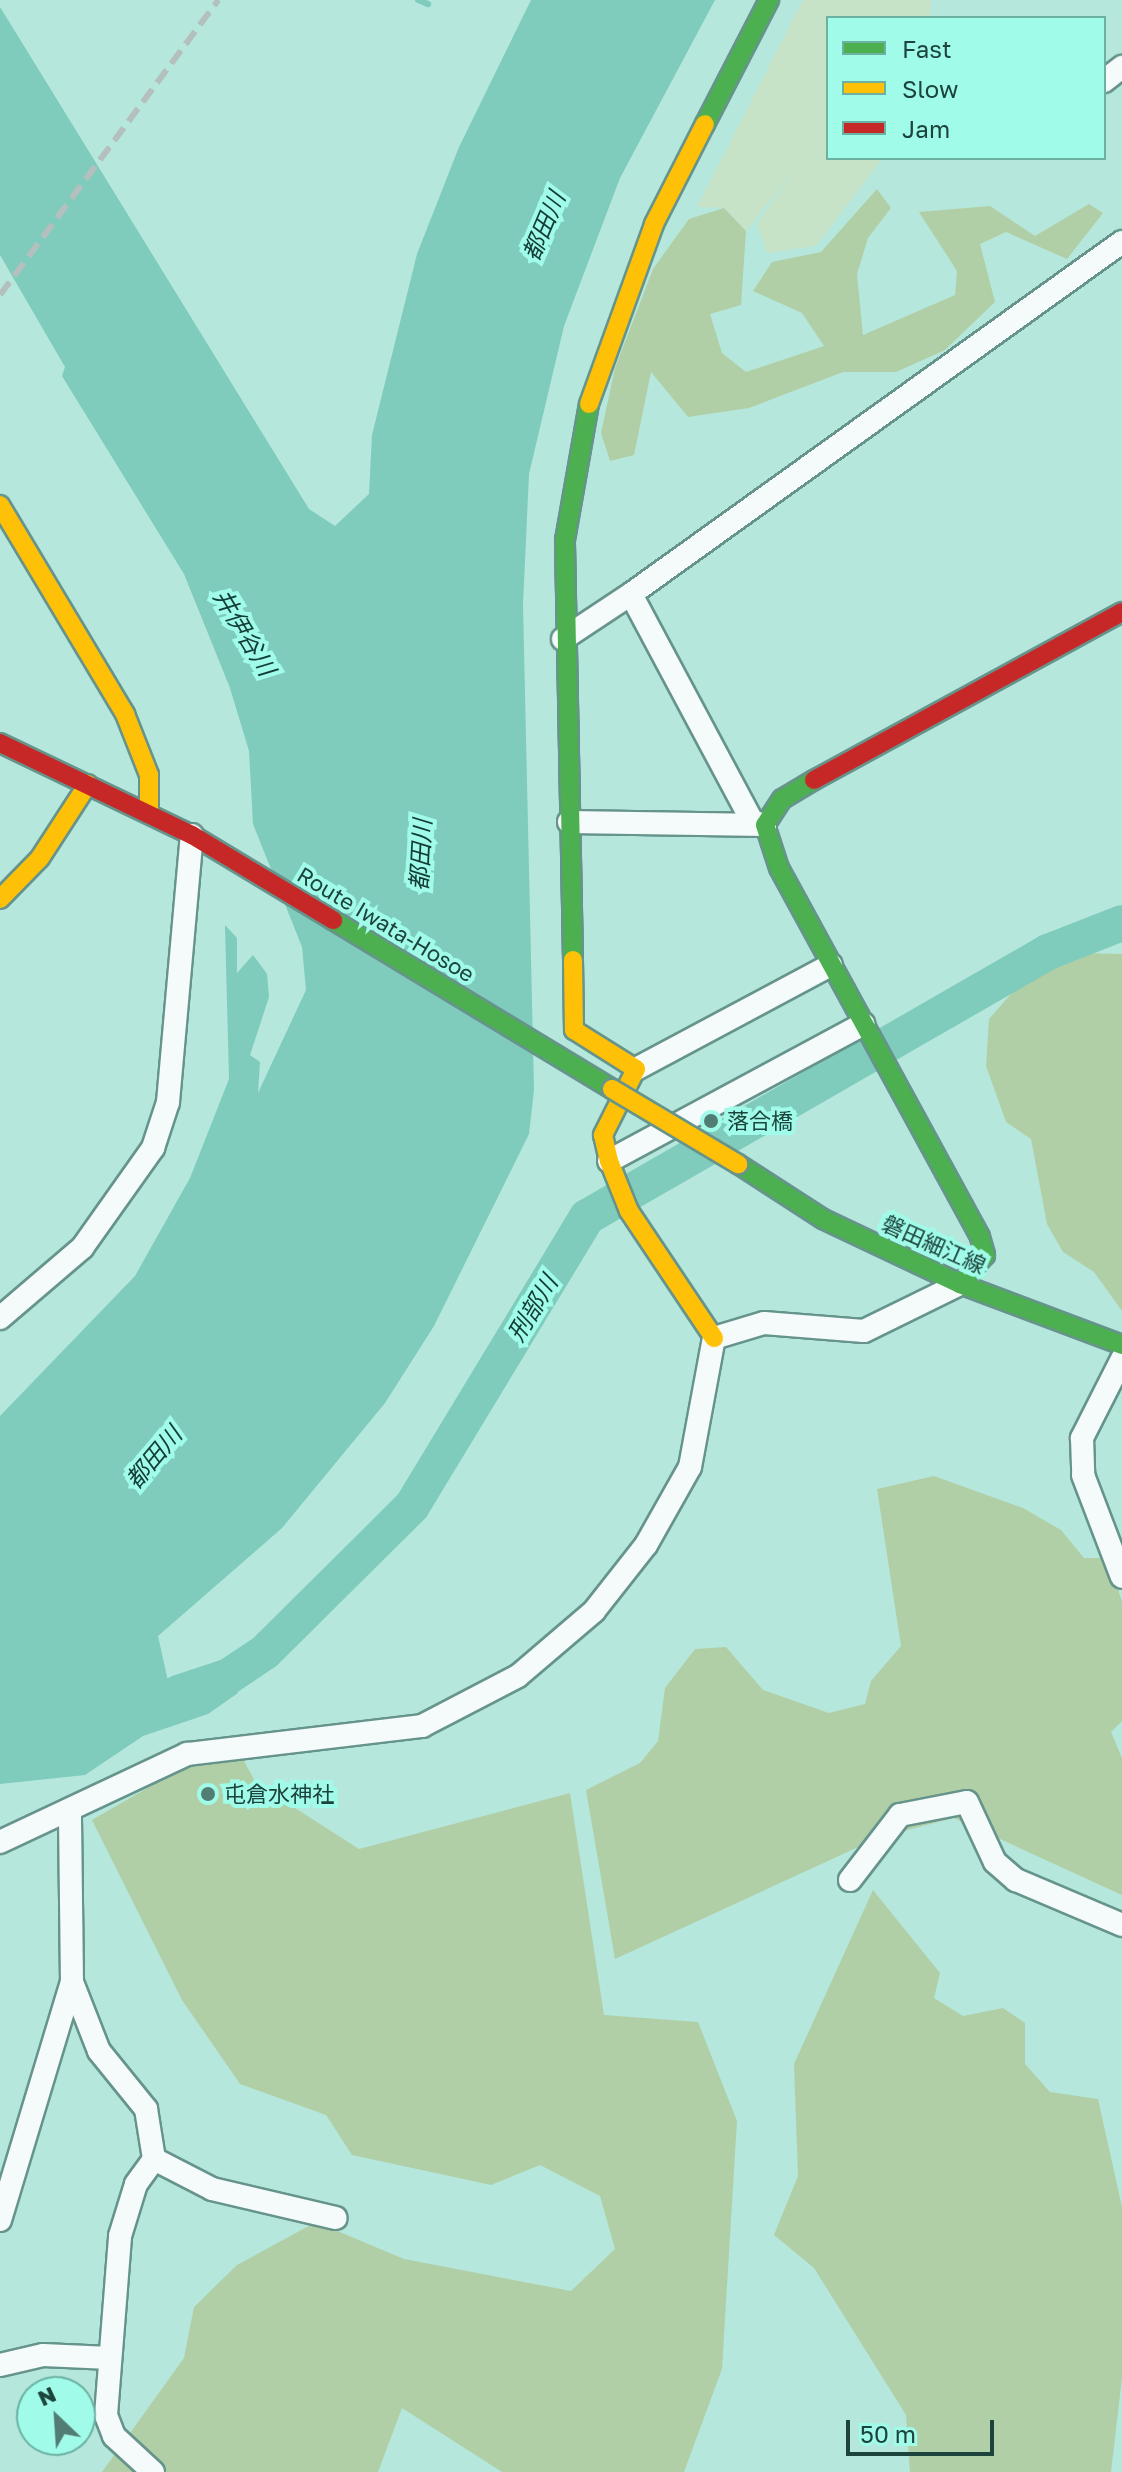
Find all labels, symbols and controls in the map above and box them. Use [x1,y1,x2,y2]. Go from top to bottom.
legend [826,16,1106,160]
text: Fast [902,34,952,63]
text: Slow [902,74,958,103]
text: Jam [902,114,950,143]
water label: 都田川 [516,187,570,265]
water label: 井伊谷川 [208,583,282,681]
water label: 都田川 [404,818,436,892]
street label: Route Iwata-Hosoe [293,861,479,987]
place label: 落合橋 [727,1108,793,1134]
marker: 落合橋 [702,1112,720,1130]
street label: 磐田細江線 [878,1210,990,1278]
water label: 刑部川 [501,1270,563,1346]
water label: 都田川 [119,1420,187,1494]
place label: 屯倉水神社 [224,1781,334,1807]
marker: 屯倉水神社 [199,1785,217,1803]
north arrow [16,2376,96,2456]
text: N [33,2380,60,2411]
scale bar [850,2404,998,2454]
text: 50 m [860,2419,916,2448]

